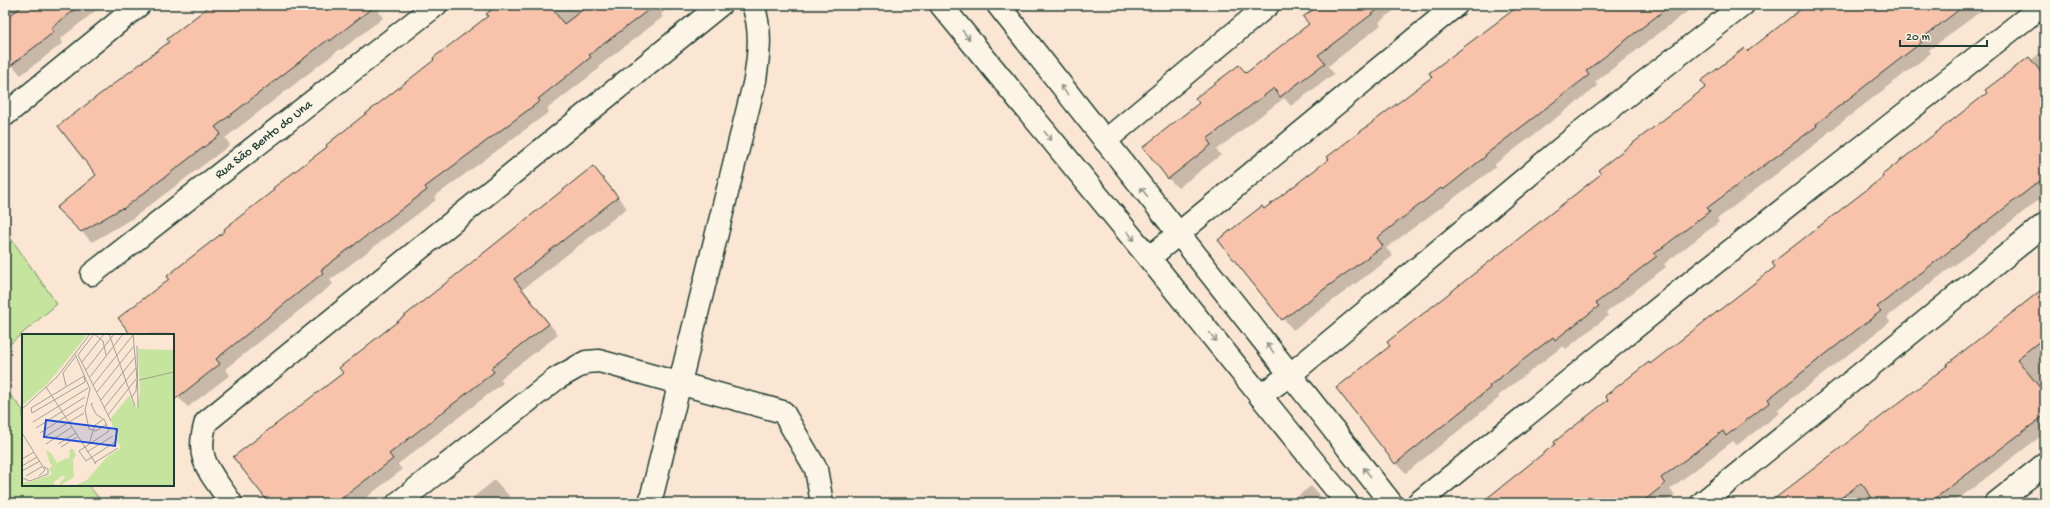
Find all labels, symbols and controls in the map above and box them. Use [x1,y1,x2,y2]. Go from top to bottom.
scale bar [1900,22,1987,48]
one-way arrow [961,30,970,41]
text: 20 m [1906,31,1931,45]
one-way arrow [1060,84,1068,95]
street label: Rua São Bento do Una [212,97,316,182]
one-way arrow [1044,130,1053,141]
one-way arrow [1140,186,1149,197]
one-way arrow [1126,231,1135,241]
one-way arrow [1208,332,1217,342]
inset map [22,334,174,486]
one-way arrow [1265,342,1274,353]
one-way arrow [1363,467,1371,478]

